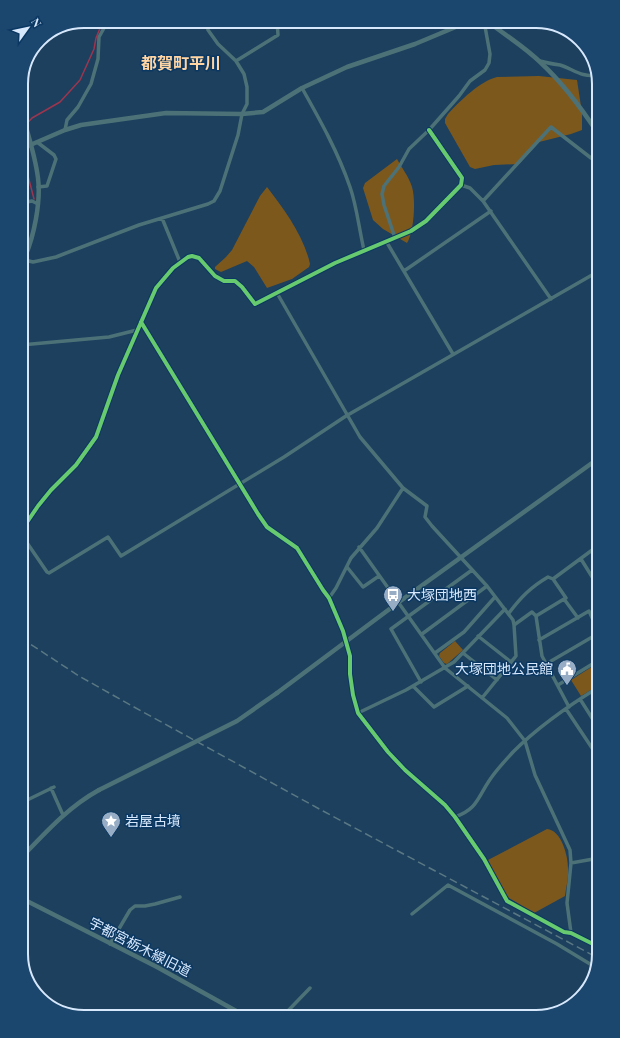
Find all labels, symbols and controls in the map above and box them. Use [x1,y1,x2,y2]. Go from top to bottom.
north arrow [8,8,48,48]
text: N [28,15,45,30]
district label: 都賀町平川 [141,52,221,73]
bus stop icon: 大塚団地西 [382,584,404,612]
place label: 大塚団地西 [407,585,477,604]
public building icon: 大塚団地公民館 [556,658,578,686]
place label: 大塚団地公民館 [455,659,553,678]
place icon: 岩屋古墳 [100,810,122,838]
place label: 岩屋古墳 [125,811,181,830]
street label: 宇都宮栃木線旧道 [86,913,194,980]

